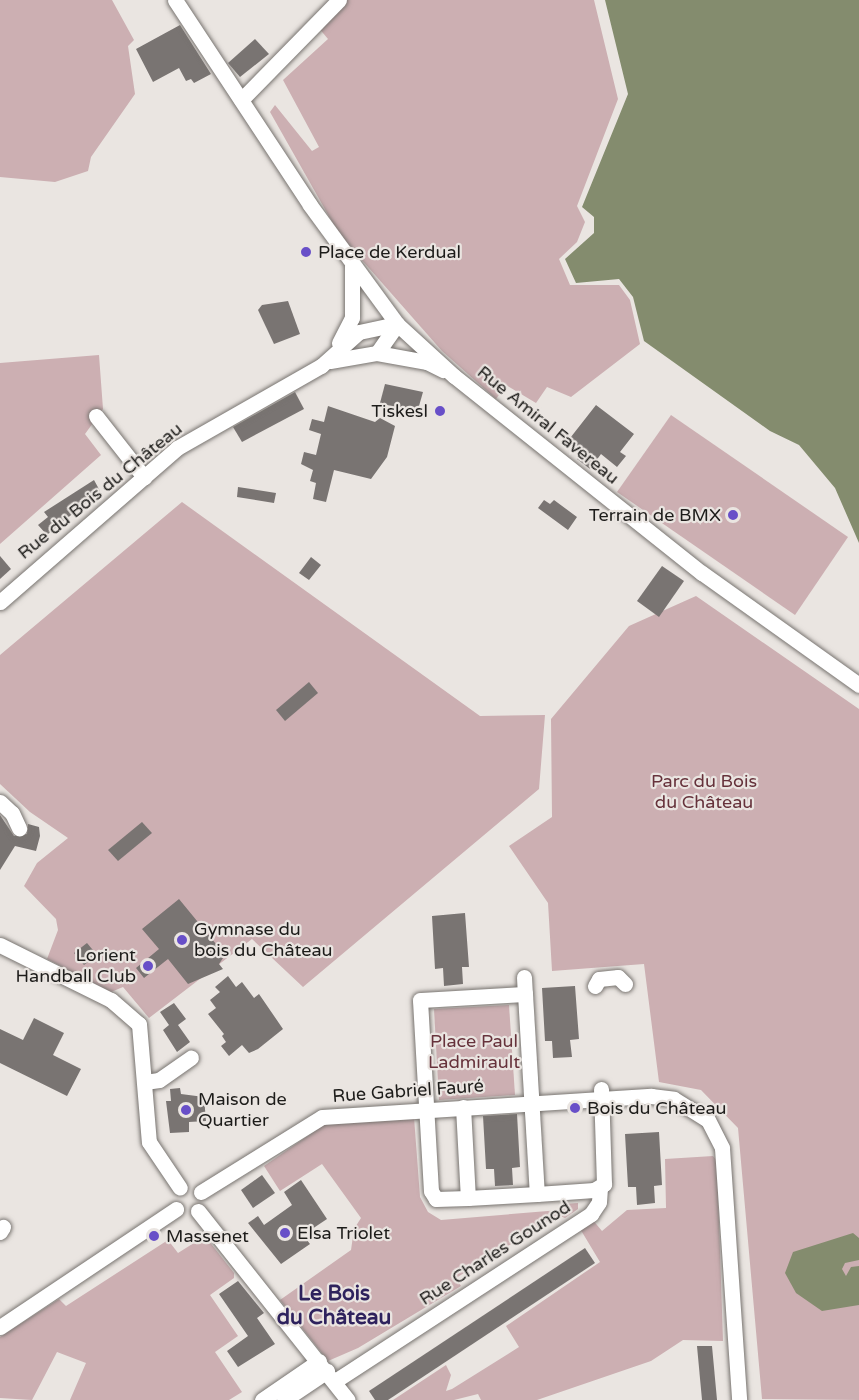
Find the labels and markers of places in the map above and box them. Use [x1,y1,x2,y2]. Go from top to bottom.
place label: Place de Kerdual [318,241,461,263]
marker: Place de Kerdual [299,245,313,259]
place label: Tiskesl [371,400,428,422]
marker: Tiskesl [433,404,447,418]
place label: Terrain de BMX [589,504,721,526]
marker: Terrain de BMX [726,508,740,522]
place label: Gymnase du bois du Château [194,919,332,962]
marker: Gymnase du bois du Château [175,933,189,947]
place label: Lorient Handball Club [16,945,136,988]
marker: Lorient Handball Club [141,959,155,973]
place label: Maison de Quartier [198,1089,287,1132]
place label: Bois du Château [587,1097,726,1119]
marker: Bois du Château [568,1101,582,1115]
marker: Maison de Quartier [179,1103,193,1117]
place label: Elsa Triolet [297,1222,390,1244]
place label: Massenet [166,1225,249,1247]
marker: Elsa Triolet [278,1226,292,1240]
marker: Massenet [147,1229,161,1243]

